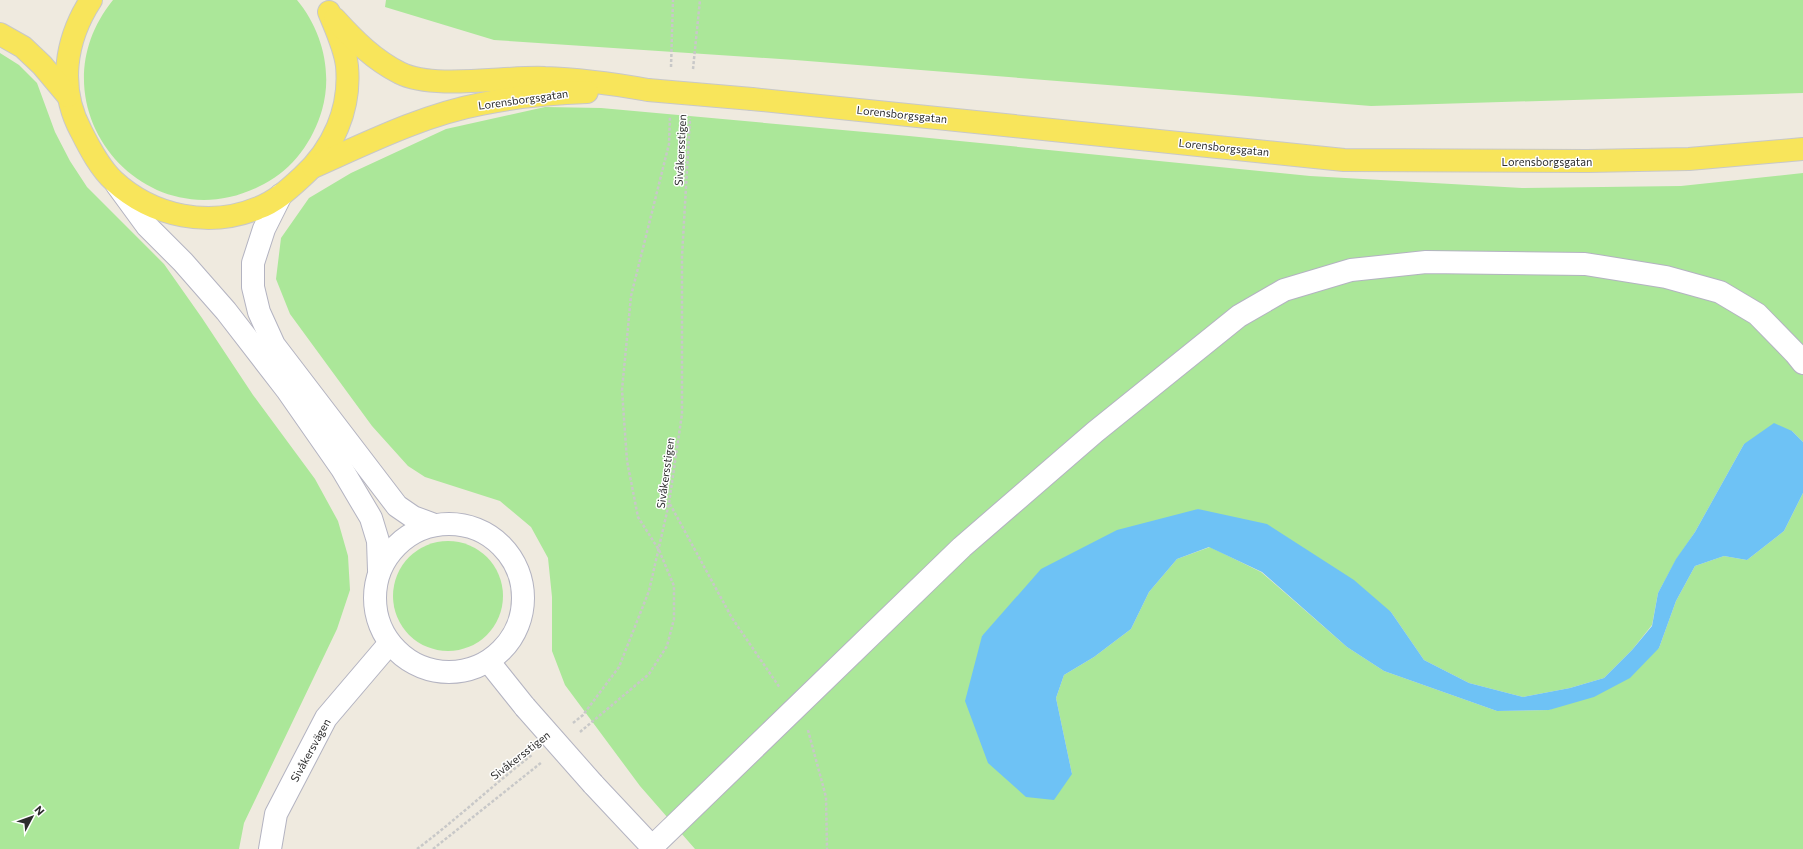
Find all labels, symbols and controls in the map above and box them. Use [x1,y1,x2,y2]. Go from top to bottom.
street label: Lorensborgsgatan [477,86,569,112]
street label: Lorensborgsgatan [856,103,948,125]
street label: Sivåkersstigen [672,114,688,186]
street label: Lorensborgsgatan [1178,136,1270,158]
street label: Lorensborgsgatan [1502,155,1592,168]
street label: Sivåkersstigen [654,437,676,509]
street label: Sivåkersvägen [287,716,333,784]
street label: Sivåkersstigen [488,728,552,782]
north arrow [12,797,52,837]
text: N [32,803,48,817]

